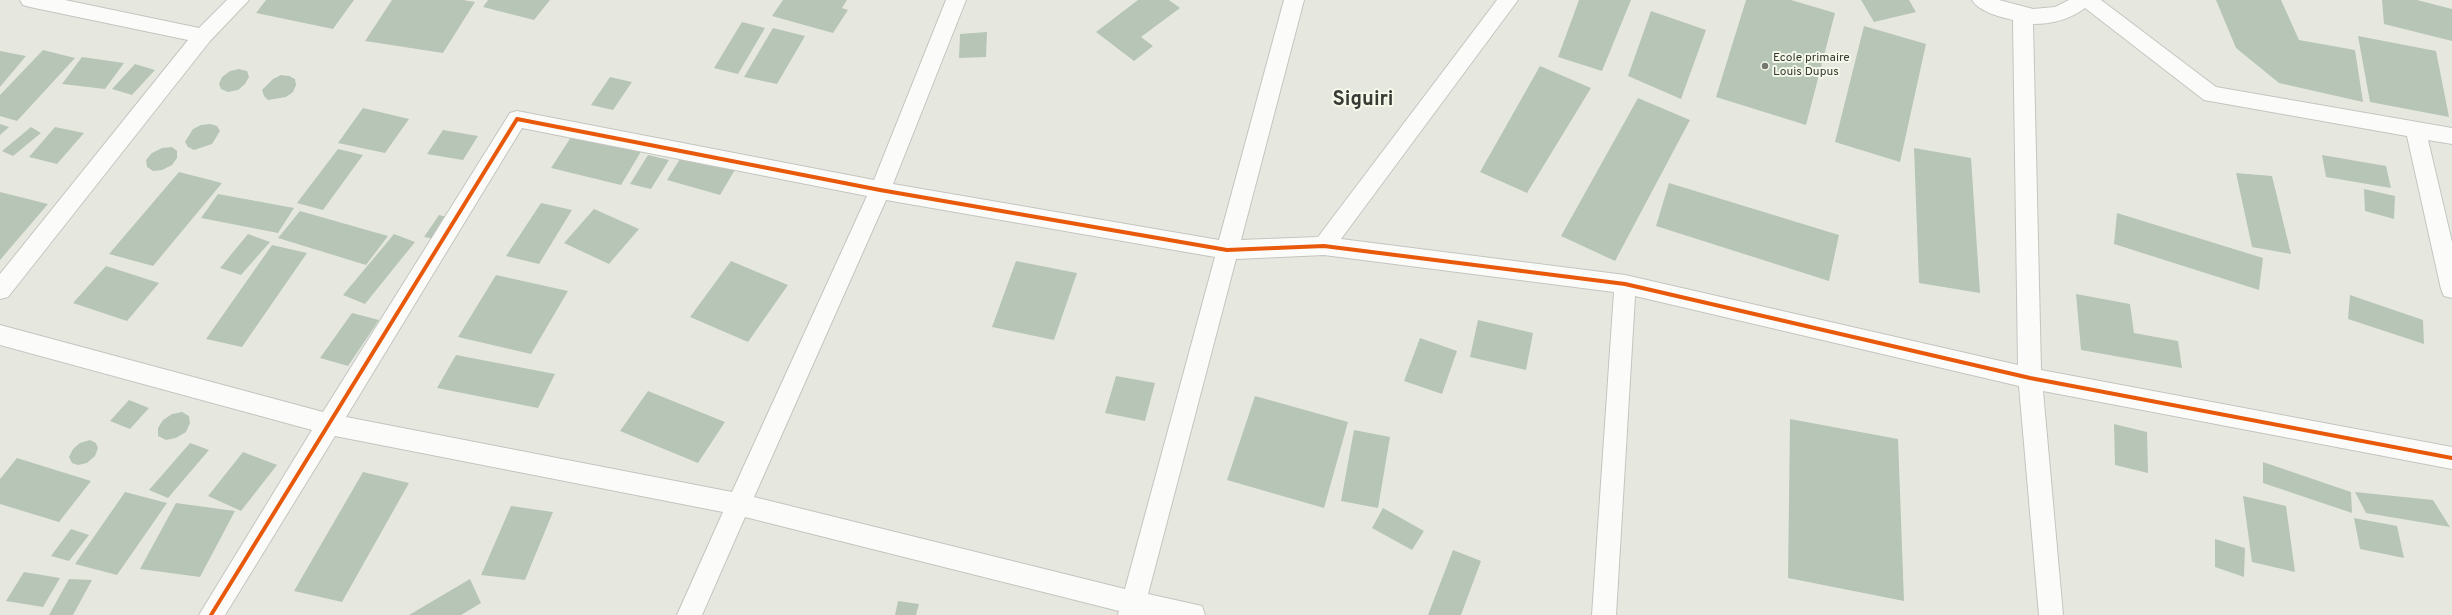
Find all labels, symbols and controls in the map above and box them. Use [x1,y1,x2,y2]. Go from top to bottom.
place label: Ecole primaire Louis Dupus [1773,52,1850,80]
marker: Ecole primaire Louis Dupus [1760,61,1770,71]
district label: Siguiri [1333,89,1393,113]

